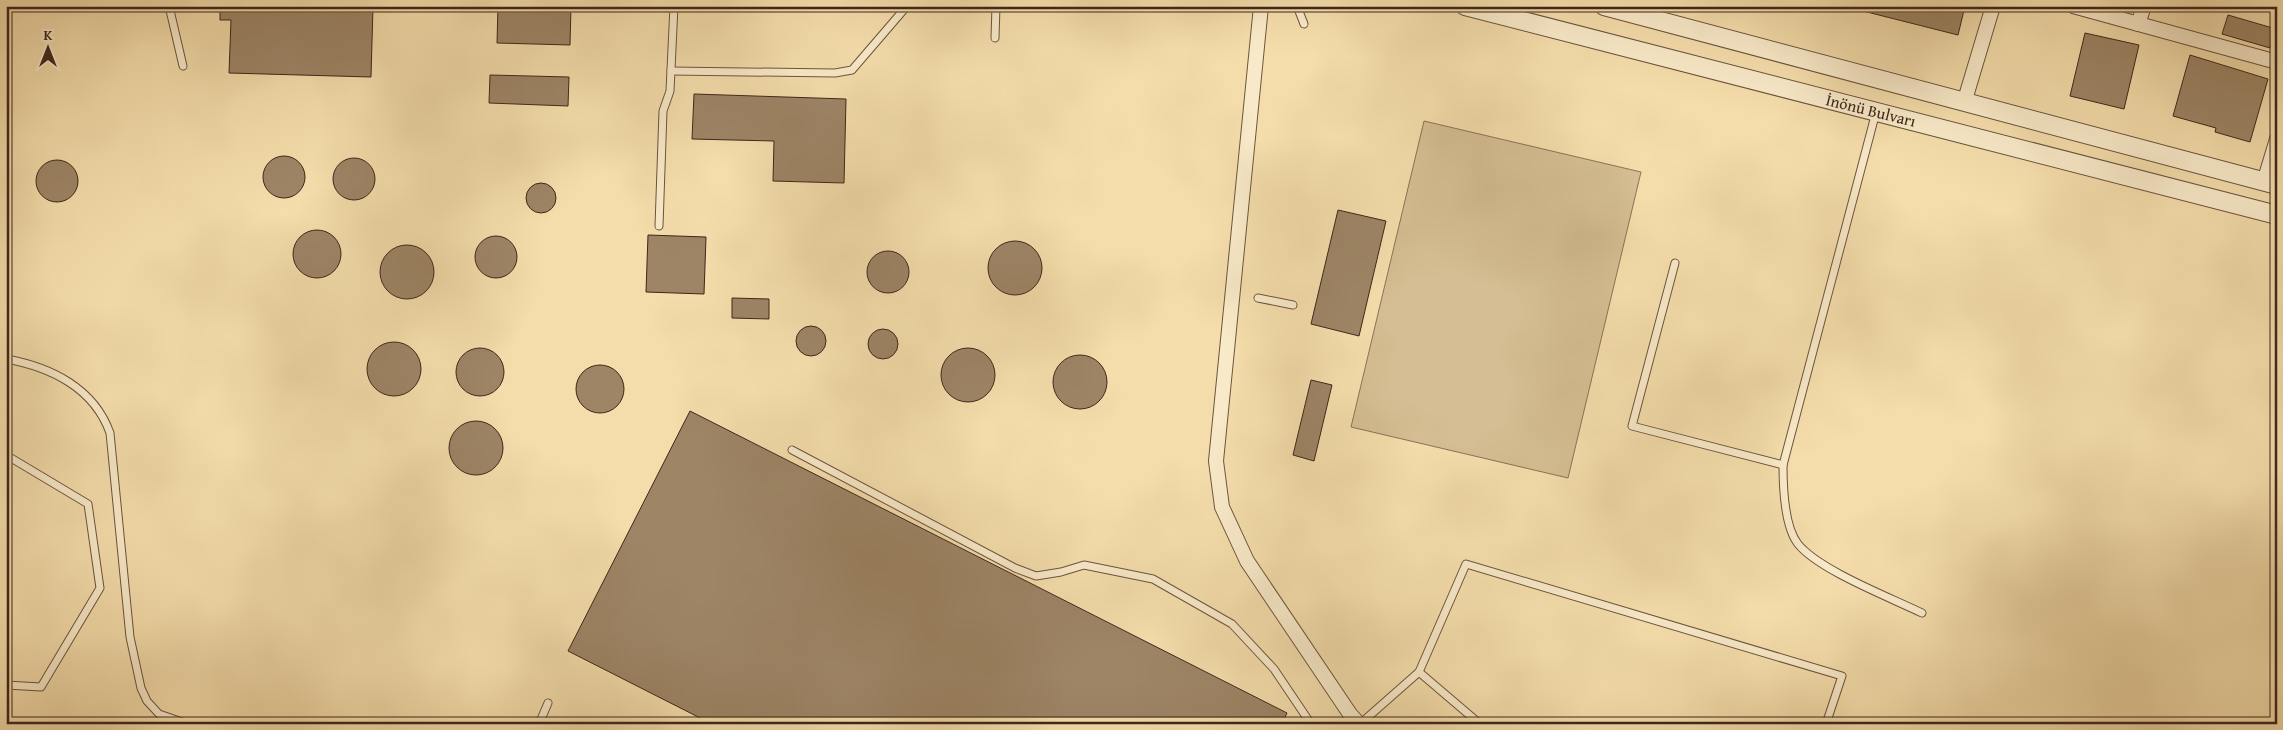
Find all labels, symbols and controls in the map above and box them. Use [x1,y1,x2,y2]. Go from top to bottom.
north arrow [22,22,72,72]
text: K [44,25,53,45]
street label: İnönü Bulvarı [1824,87,1919,133]

